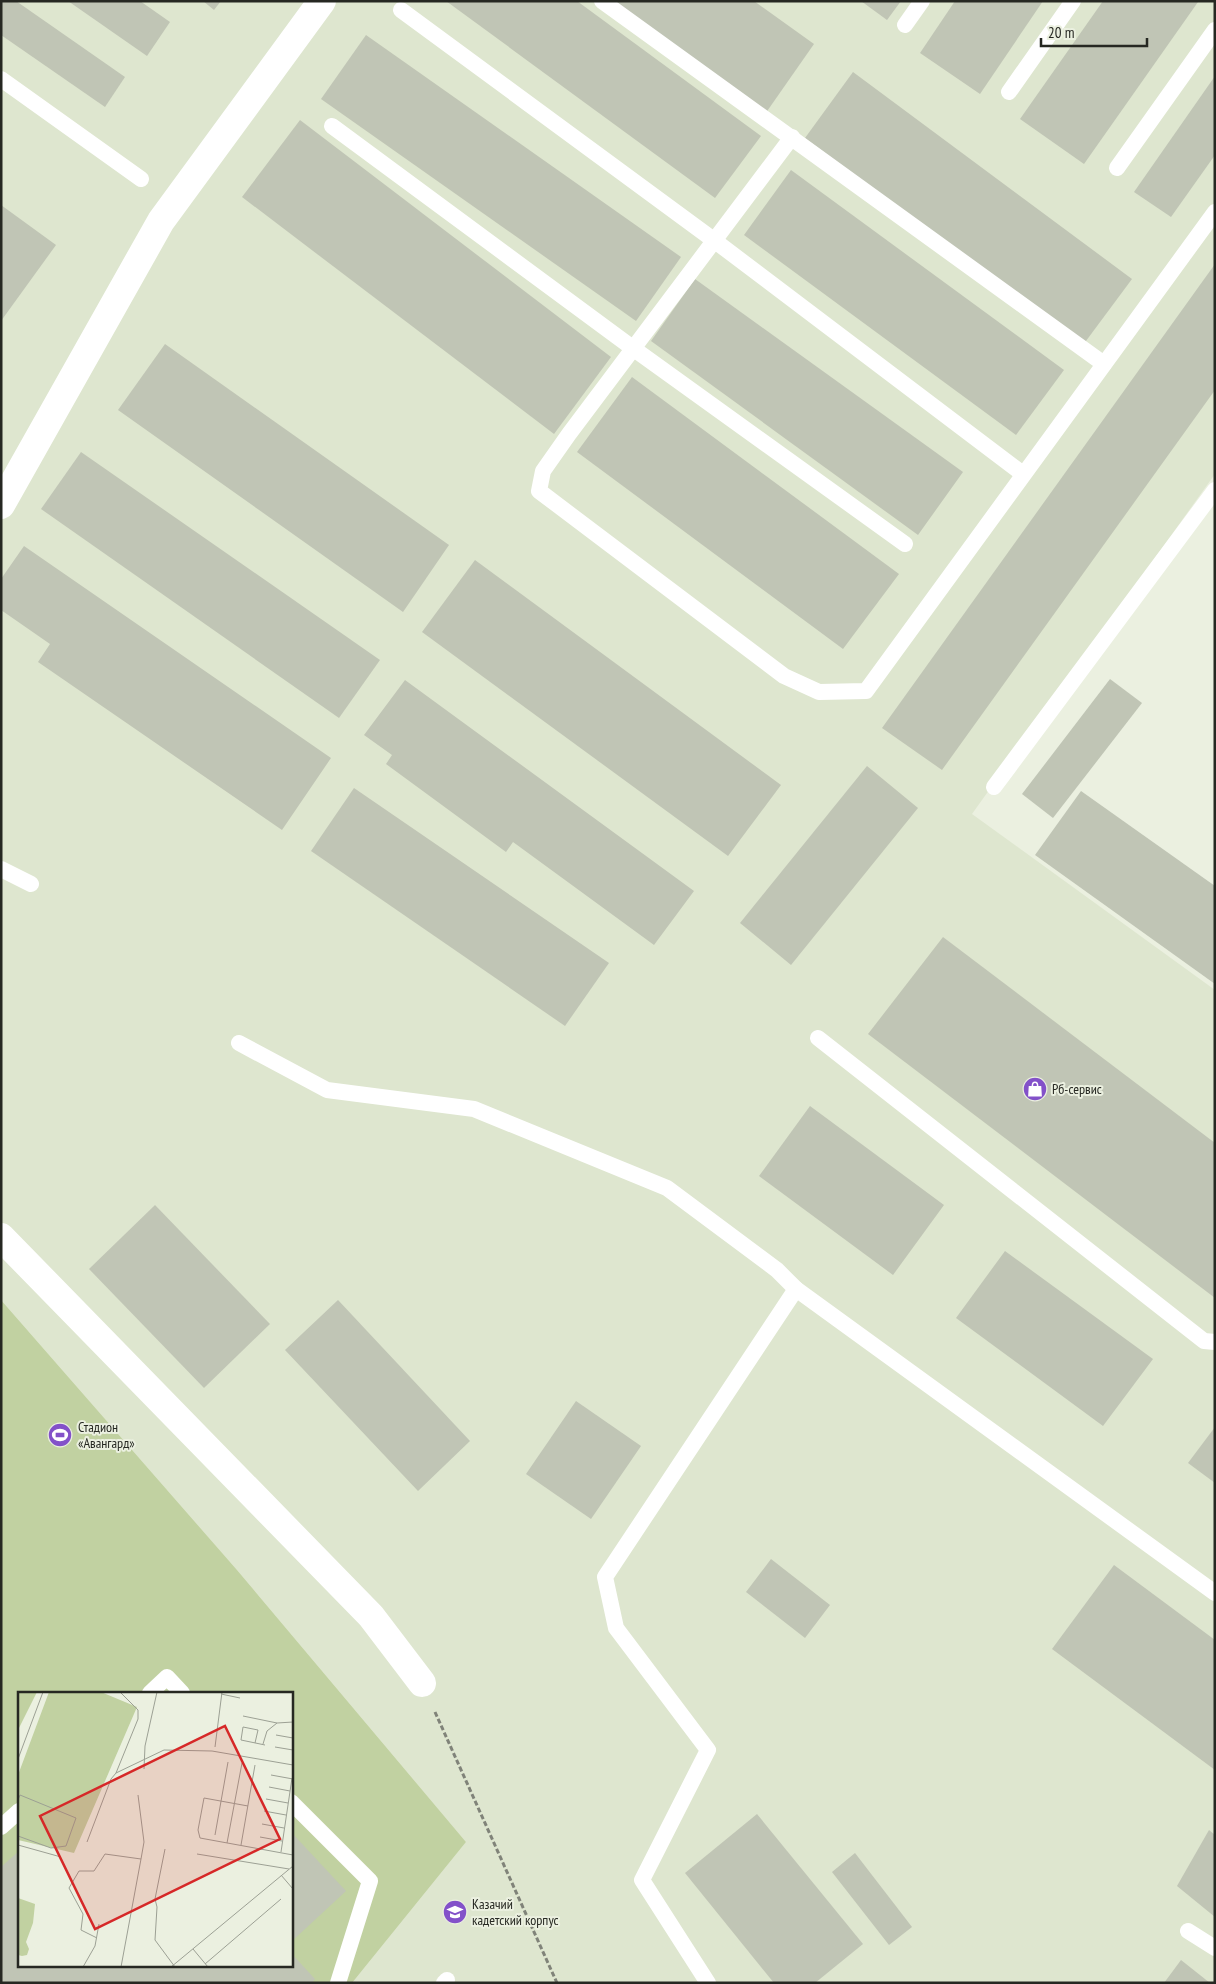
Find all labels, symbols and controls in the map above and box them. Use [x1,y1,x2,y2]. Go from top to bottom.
scale bar [1041,15,1147,47]
text: 20 m [1048,23,1074,42]
shop icon: Рб-сервис [1022,1076,1048,1102]
place label: Рб-сервис [1052,1080,1102,1098]
place label: Стадион «Авангард» [78,1418,135,1452]
sports icon: Стадион «Авангард» [47,1422,73,1448]
inset map [18,1692,292,1966]
place label: Казачий кадетский корпус [472,1895,559,1929]
school or university icon: Казачий кадетский корпус [442,1899,468,1925]

